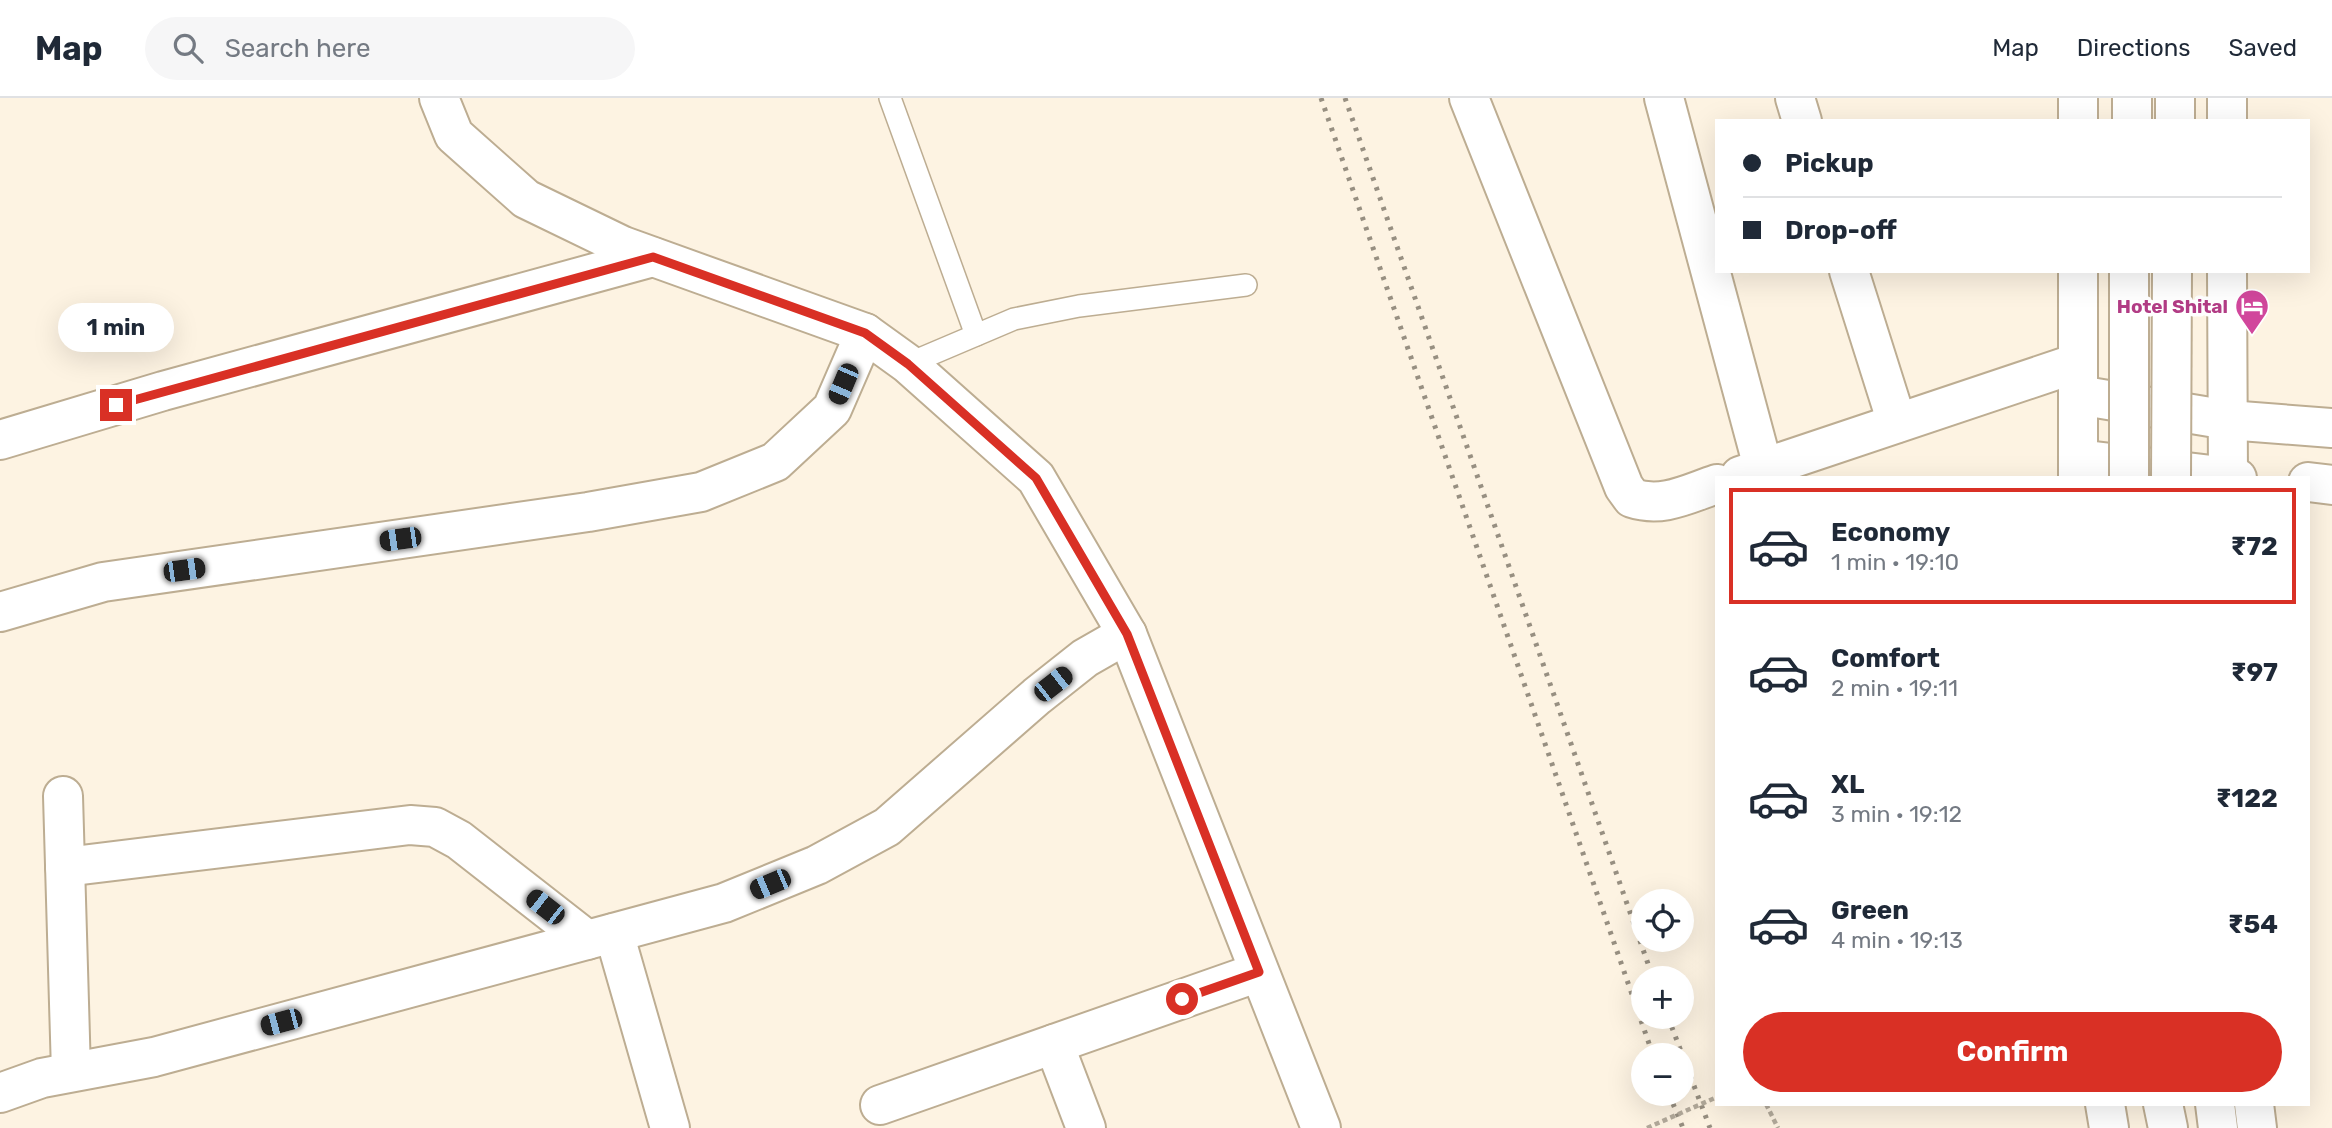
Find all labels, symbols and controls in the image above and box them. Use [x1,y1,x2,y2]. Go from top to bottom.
search box [145,17,635,80]
text: Map [35,29,103,68]
icon: search [169,29,207,67]
text: Search here [225,33,370,64]
text: Map [1992,34,2039,62]
text: Directions [2077,34,2190,62]
text: Saved [2228,34,2297,62]
text: Pickup [1785,148,1874,179]
text: Drop-off [1785,215,1897,246]
hotel icon: Hotel Shital [2233,287,2271,336]
place label: Hotel Shital [2117,295,2228,318]
callout: 1 min [58,303,174,352]
text: 1 min [87,313,145,341]
car [826,361,861,407]
route end [100,389,132,421]
icon: car [1747,515,1810,578]
text: Economy [1831,517,1950,548]
car [378,526,423,552]
text: ₹72 [2231,531,2278,562]
text: 1 min · 19:10 [1831,548,1959,576]
car [162,557,207,583]
icon: car [1747,641,1810,704]
text: Comfort [1831,643,1940,674]
text: ₹97 [2231,657,2278,688]
car [1030,663,1077,705]
text: 2 min · 19:11 [1831,674,1958,702]
icon: car [1747,767,1810,830]
text: XL [1831,769,1864,800]
text: ₹122 [2216,783,2278,814]
text: 3 min · 19:12 [1831,800,1962,828]
car [747,866,794,902]
car [522,886,569,928]
map controls [1631,889,1694,1106]
button: locate [1631,889,1694,952]
icon: car [1747,893,1810,956]
text: Green [1831,895,1909,926]
text: ₹54 [2228,909,2278,940]
text: 4 min · 19:13 [1831,926,1963,954]
button: + [1631,966,1694,1029]
route start [1166,983,1198,1015]
car [258,1006,305,1038]
button: Confirm [1743,1012,2282,1092]
button: − [1631,1043,1694,1106]

